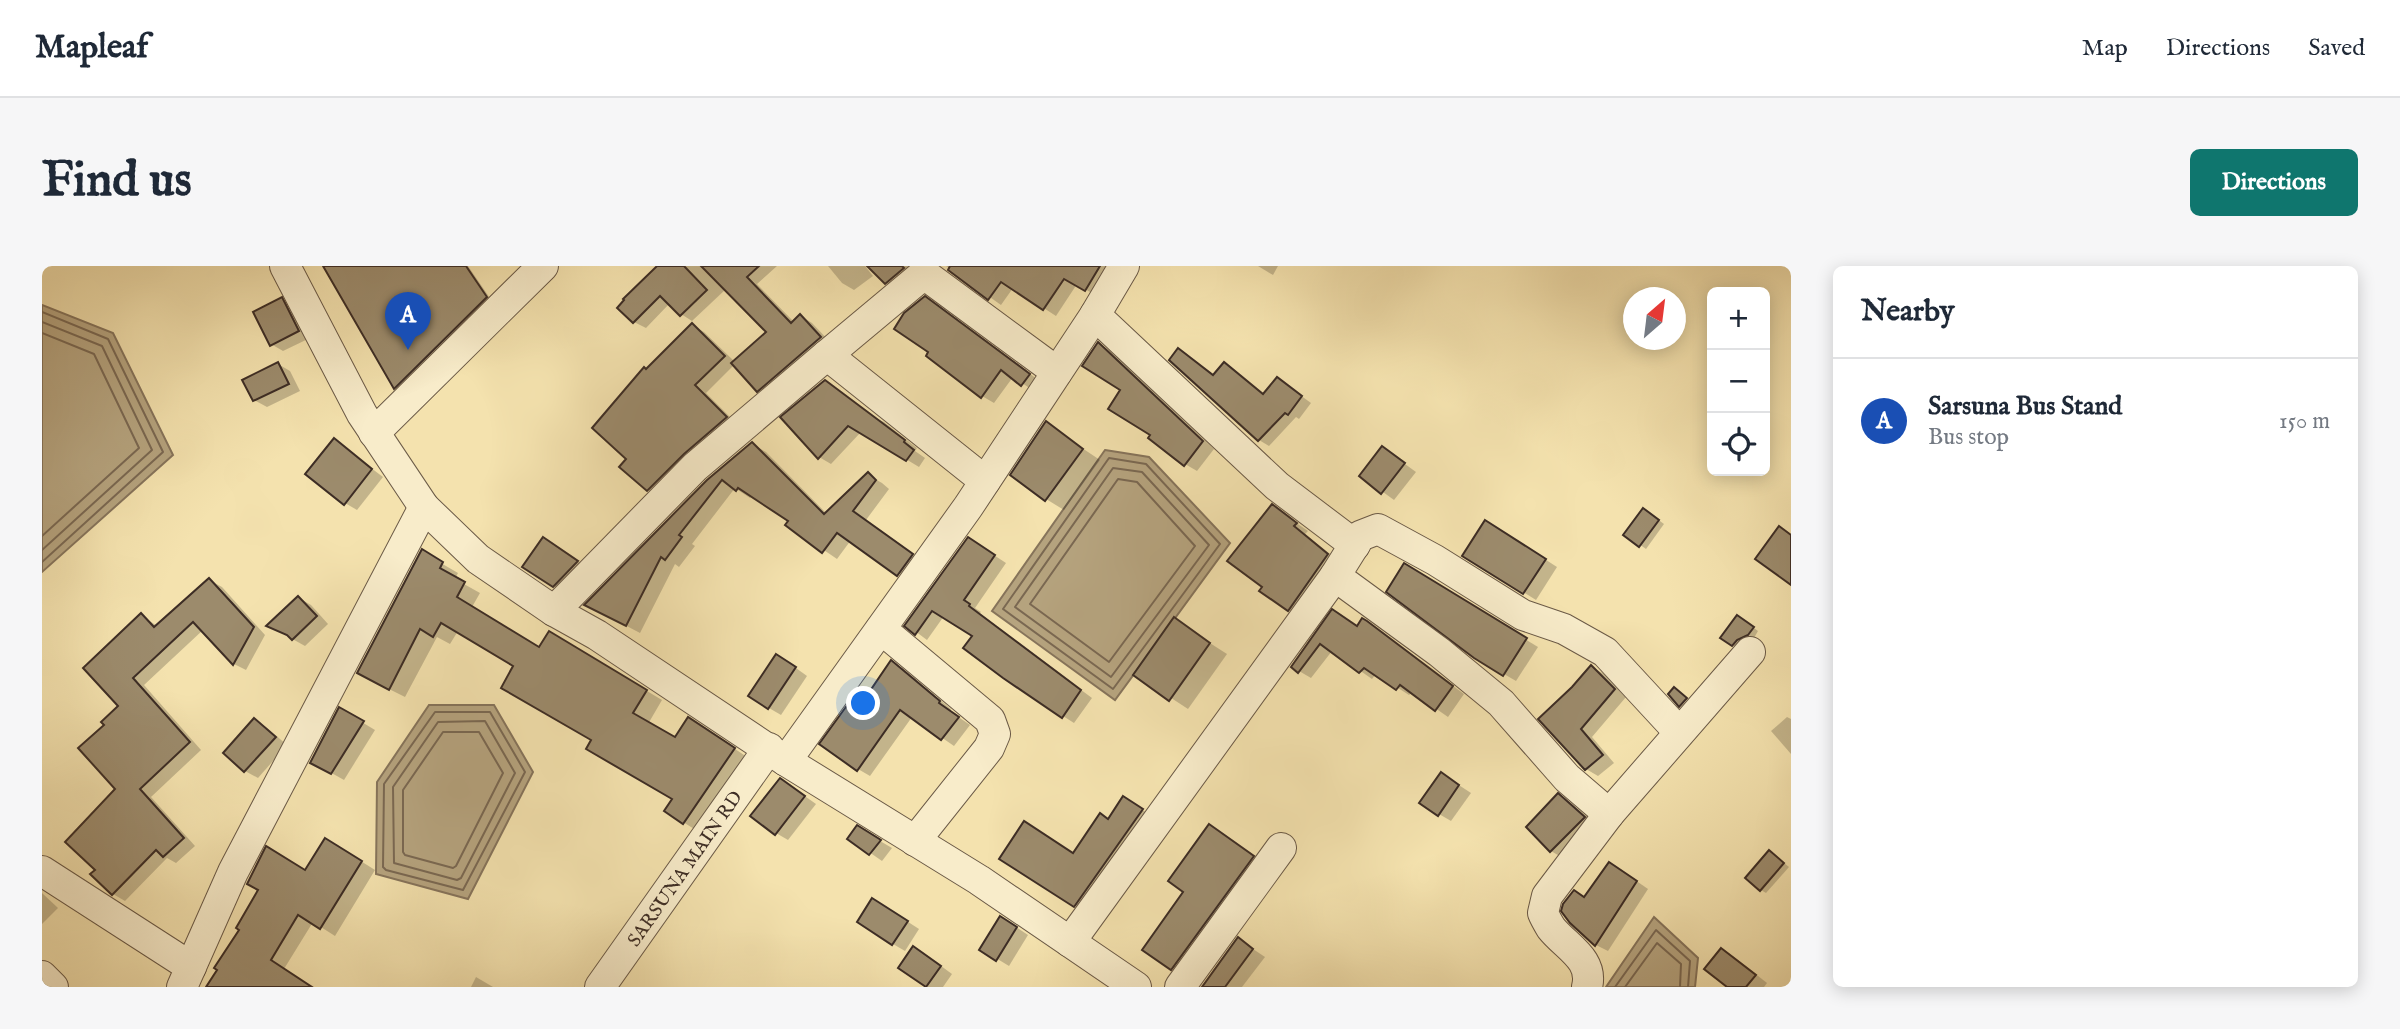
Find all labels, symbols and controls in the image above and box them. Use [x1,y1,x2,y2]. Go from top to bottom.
text: Mapleaf [35,27,148,69]
text: Map [2082,33,2128,64]
text: Directions [2166,33,2270,64]
text: Saved [2308,33,2365,64]
button: Directions [2190,149,2358,216]
text: Find us [42,151,192,213]
north arrow [1623,287,1686,350]
map controls [1707,287,1770,476]
button: + [1707,287,1770,350]
pin: A [385,292,431,350]
text: Nearby [1861,293,1954,331]
button: − [1707,350,1770,413]
text: Sarsuna Bus Stand [1928,390,2122,423]
text: A [1876,407,1892,436]
text: 150 m [2279,407,2330,436]
button: locate [1707,413,1770,476]
text: Bus stop [1928,423,2009,452]
your location [846,686,880,720]
street label: SARSUNA MAIN RD [623,787,748,952]

